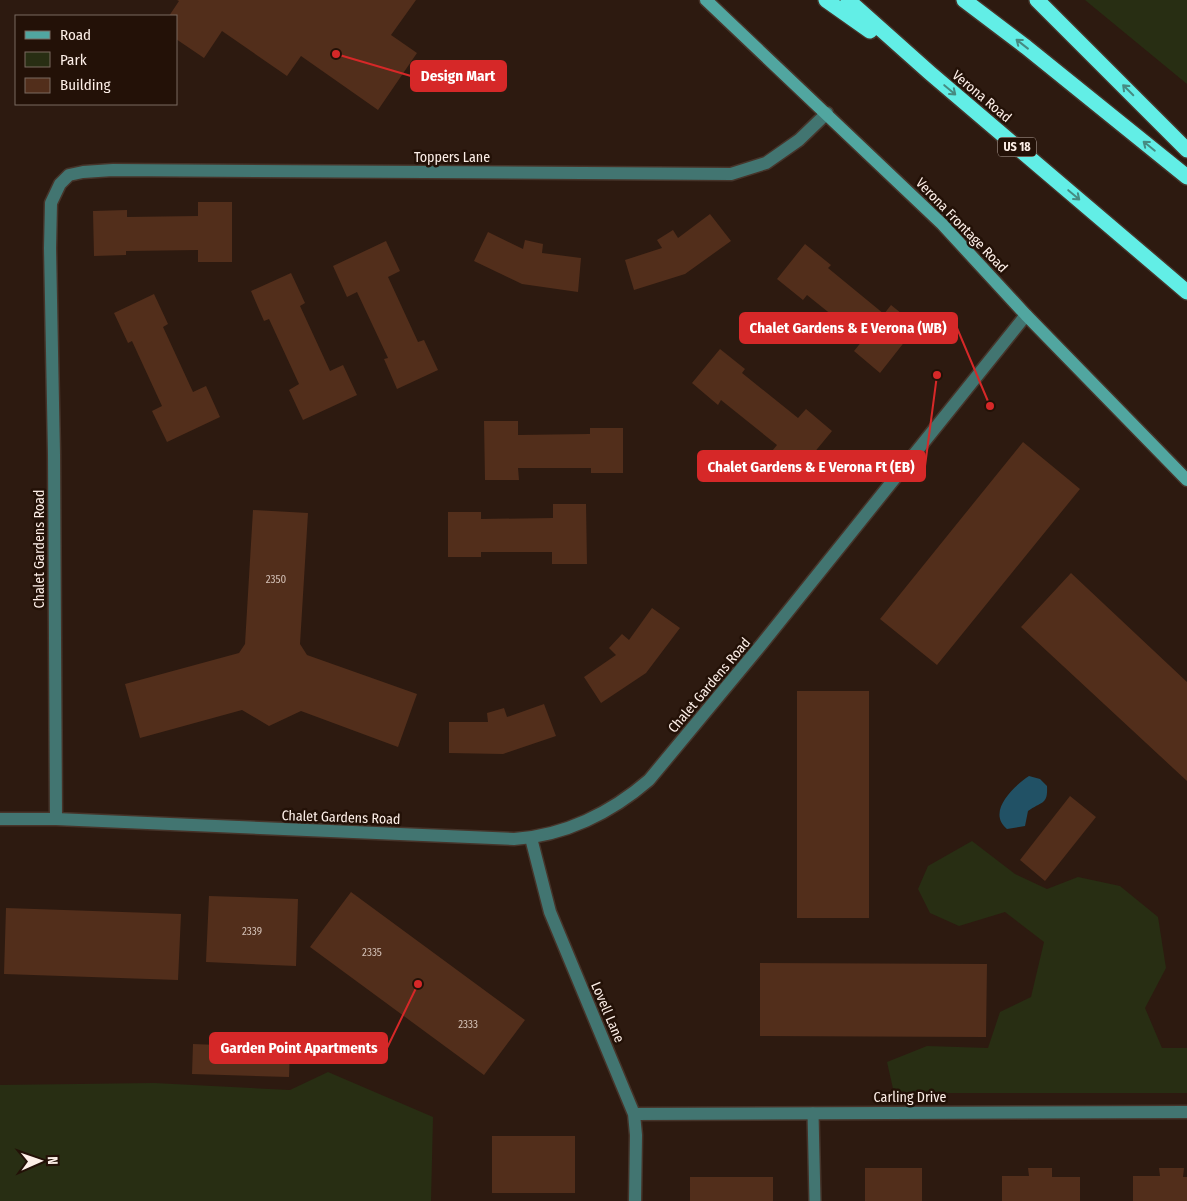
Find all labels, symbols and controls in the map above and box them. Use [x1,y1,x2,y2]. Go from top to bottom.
legend [15,15,178,105]
text: Road [60,26,91,44]
one-way arrow [1016,39,1029,50]
text: Park [60,51,87,69]
callout: Design Mart [411,61,506,91]
text: Design Mart [421,67,496,85]
street label: Verona Road [949,67,1015,126]
text: Building [60,76,111,94]
one-way arrow [943,84,956,95]
one-way arrow [1122,84,1134,96]
road number: US 18 [998,138,1036,156]
one-way arrow [1143,141,1156,152]
street label: Toppers Lane [414,149,490,166]
street label: Verona Frontage Road [912,175,1011,276]
one-way arrow [1067,190,1080,201]
callout: Chalet Gardens & E Verona (WB) [740,313,957,343]
text: Chalet Gardens & E Verona (WB) [750,319,947,337]
callout: Chalet Gardens & E Verona Ft (EB) [698,451,925,481]
text: Chalet Gardens & E Verona Ft (EB) [707,458,915,476]
street label: Chalet Gardens Road [31,490,48,608]
house number: 2350 [266,573,287,586]
street label: Chalet Gardens Road [665,634,754,736]
street label: Chalet Gardens Road [281,807,401,828]
house number: 2339 [242,925,262,938]
house number: 2335 [362,946,382,959]
street label: Lovell Lane [587,979,628,1045]
house number: 2333 [458,1018,478,1031]
callout: Garden Point Apartments [210,1033,387,1063]
text: Garden Point Apartments [220,1039,378,1057]
street label: Carling Drive [874,1089,946,1106]
north arrow [15,1136,65,1186]
text: N [44,1156,61,1165]

